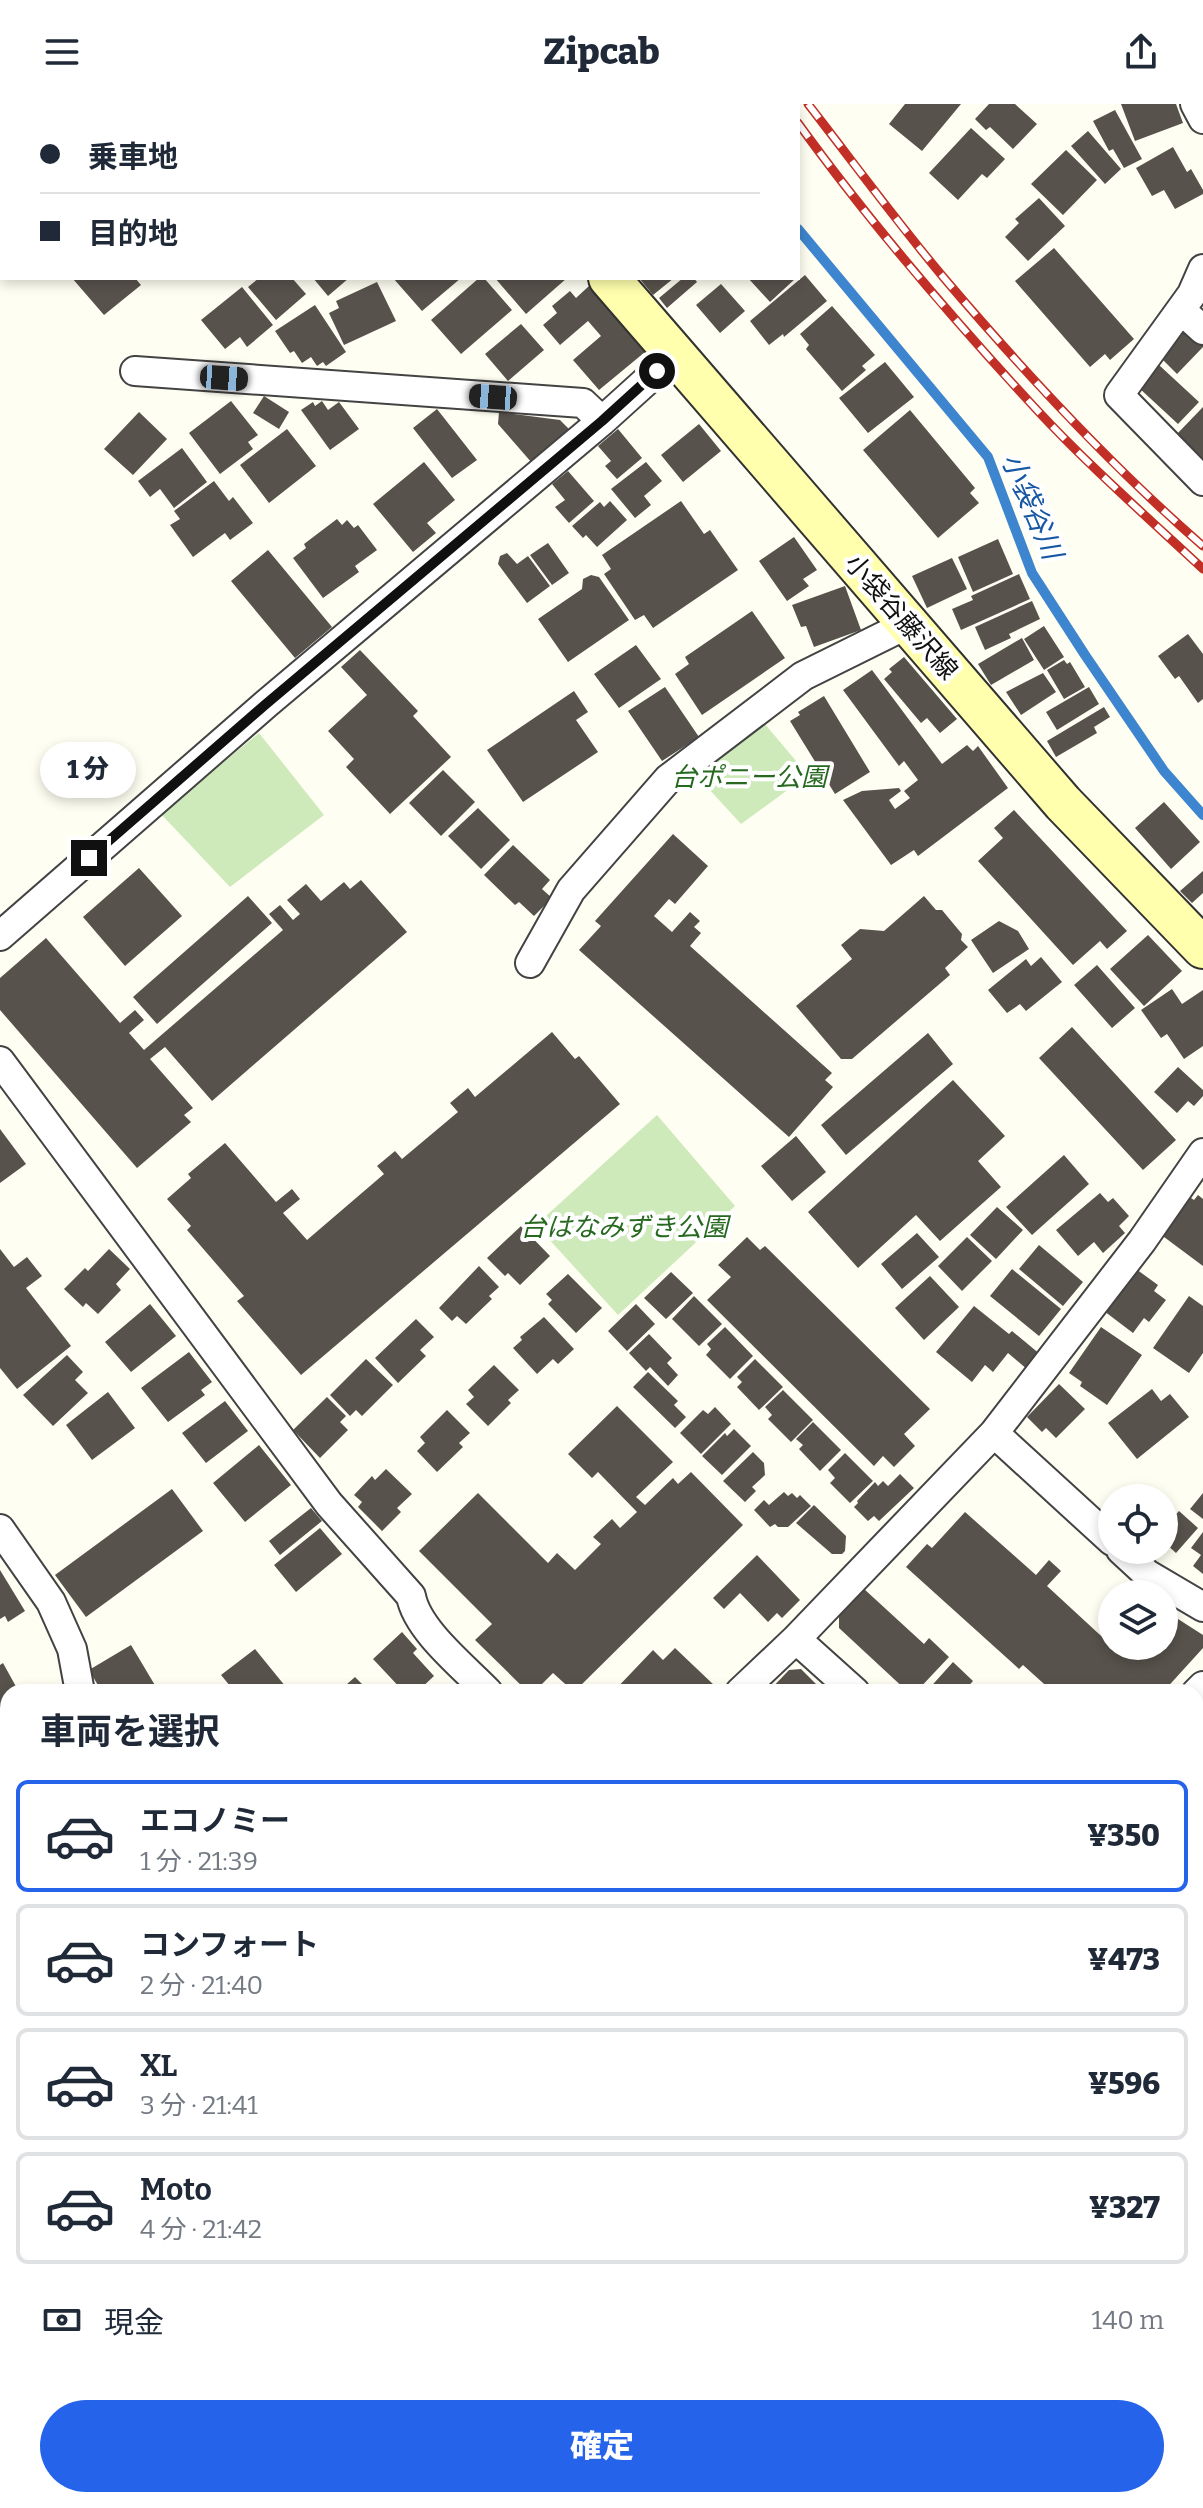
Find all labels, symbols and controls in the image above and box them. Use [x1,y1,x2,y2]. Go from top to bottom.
icon: menu [40,30,84,74]
text: Zipcab [543,30,660,74]
icon: share [1119,30,1163,74]
text: 乗車地 [88,139,178,175]
text: 目的地 [88,216,178,252]
route start [639,353,675,389]
car [199,364,249,392]
car [468,383,518,411]
water label: 小袋谷川 [995,448,1070,567]
street label: 小袋谷藤沢線 [838,548,964,686]
callout: 1 分 [41,742,137,798]
text: 1 分 [67,754,109,785]
park label: 台ポニー公園 [671,762,831,793]
route end [71,840,107,876]
park label: 台はなみずき公園 [520,1212,732,1243]
map controls [1098,1484,1178,1660]
button: locate [1098,1484,1178,1564]
button: layers [1098,1580,1178,1660]
text: 車両を選択 [40,1710,220,1754]
icon: car [44,1800,116,1872]
text: エコノミー [140,1803,290,1839]
text: ¥350 [1087,1818,1160,1854]
text: 1 分 · 21:39 [140,1846,258,1877]
icon: car [44,1924,116,1996]
text: コンフォート [140,1927,319,1963]
text: ¥473 [1088,1942,1160,1978]
text: 2 分 · 21:40 [140,1970,263,2001]
icon: car [44,2048,116,2120]
text: XL [140,2048,177,2084]
text: ¥596 [1088,2066,1160,2102]
text: 3 分 · 21:41 [140,2090,258,2121]
icon: car [44,2172,116,2244]
text: Moto [140,2172,212,2208]
text: ¥327 [1089,2190,1160,2226]
text: 4 分 · 21:42 [140,2214,262,2245]
icon: cash [40,2298,84,2342]
text: 現金 [104,2305,164,2341]
text: 140 m [1092,2305,1164,2336]
button: 確定 [40,2400,1164,2492]

